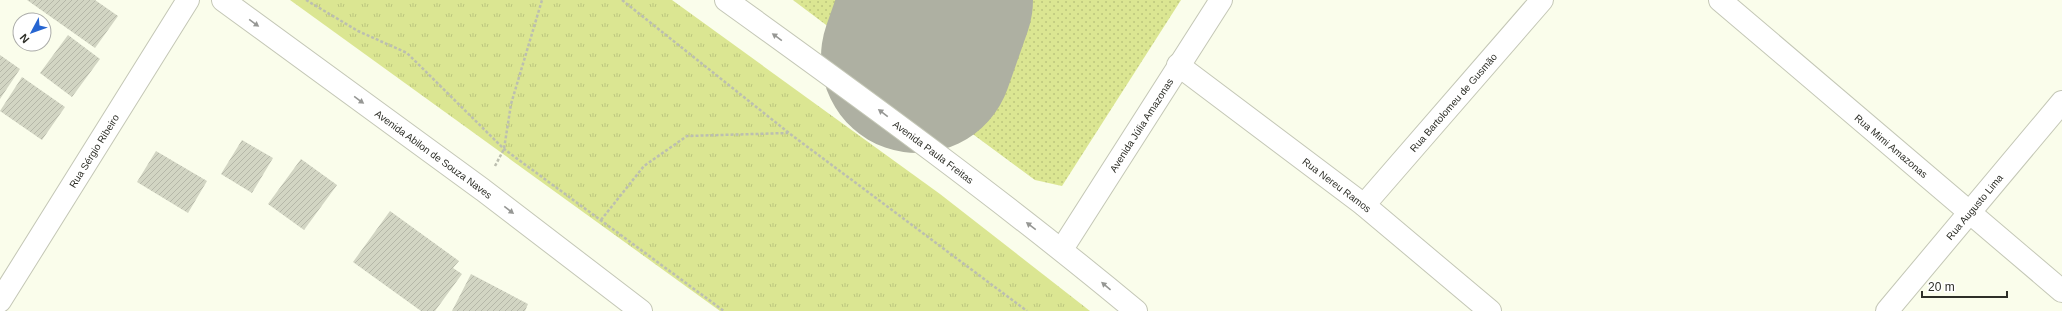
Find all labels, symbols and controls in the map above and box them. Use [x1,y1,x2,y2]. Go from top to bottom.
north arrow [12,12,52,52]
one-way arrow [249,19,259,27]
text: N [17,32,32,45]
one-way arrow [772,33,783,41]
street label: Rua Bartolomeu de Gusmão [1408,51,1500,154]
street label: Avenida Júlia Amazonas [1108,77,1175,174]
one-way arrow [354,96,364,104]
street label: Avenida Abilon de Souza Naves [373,108,494,201]
one-way arrow [877,109,888,117]
street label: Rua Sérgio Ribeiro [67,112,121,190]
street label: Rua Mimi Amazonas [1853,112,1930,180]
street label: Avenida Paula Freitas [891,118,975,186]
street label: Rua Nereu Ramos [1300,156,1373,215]
street label: Rua Augusto Lima [1944,172,2005,242]
one-way arrow [503,206,514,214]
one-way arrow [1025,221,1036,230]
scale bar [1922,273,2007,299]
text: 20 m [1928,280,1955,294]
one-way arrow [1100,282,1111,291]

